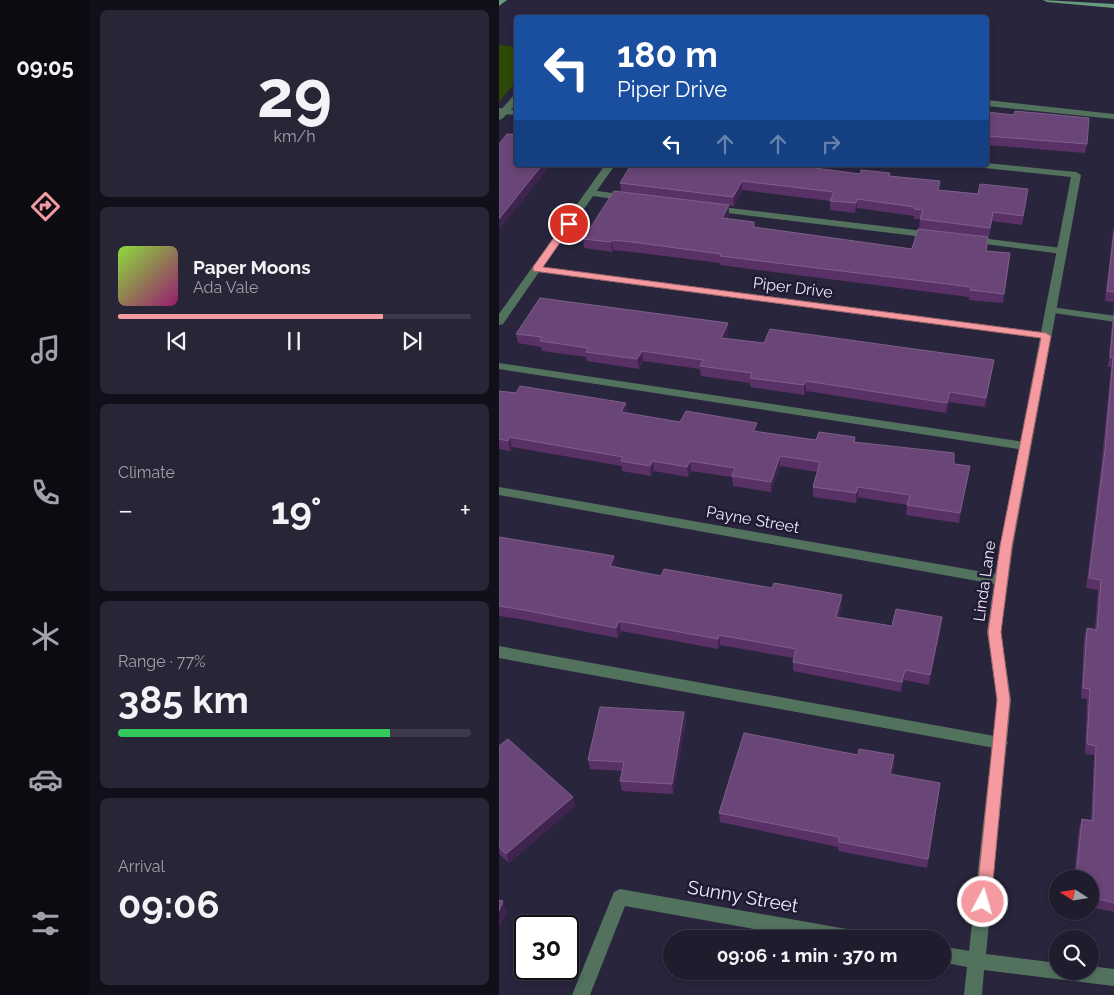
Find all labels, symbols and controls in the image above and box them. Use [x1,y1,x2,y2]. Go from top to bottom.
text: 180 m [617,34,718,75]
icon: left [534,35,599,100]
text: 09:05 [16,54,74,80]
text: 29 [257,56,332,132]
text: Piper Drive [617,76,727,102]
text: km/h [273,127,316,146]
icon: left [658,130,686,158]
icon: ahead [711,130,739,158]
icon: ahead [764,130,792,158]
icon: right [817,130,845,158]
icon: directions [28,189,63,224]
pin [548,203,590,245]
icon: arrive [555,210,583,238]
text: Paper Moons [193,256,311,278]
street label: Piper Drive [752,273,834,302]
text: Ada Vale [193,278,258,297]
icon: previous [163,327,191,355]
icon: pause [280,327,308,355]
icon: next [398,327,426,355]
icon: music [28,332,63,367]
text: Climate [118,463,175,482]
icon: phone [28,475,63,510]
text: 19° [271,488,322,533]
text: − [118,494,133,527]
text: + [459,494,471,527]
street label: Payne Street [705,502,802,537]
street label: Linda Lane [969,539,1000,623]
icon: climate [28,619,63,654]
text: Range · 77% [118,652,205,671]
text: 385 km [118,677,249,722]
icon: car [28,762,63,797]
text: Arrival [118,857,165,876]
north arrow [1049,870,1099,920]
map controls [1049,870,1099,980]
street label: Sunny Street [686,875,801,917]
position arrow [956,875,1008,927]
text: 09:06 [118,882,220,927]
icon: filters [28,906,63,941]
speed limit sign: 30 [514,915,579,980]
button: search [1049,930,1099,980]
text: 09:06 · 1 min · 370 m [717,944,897,966]

